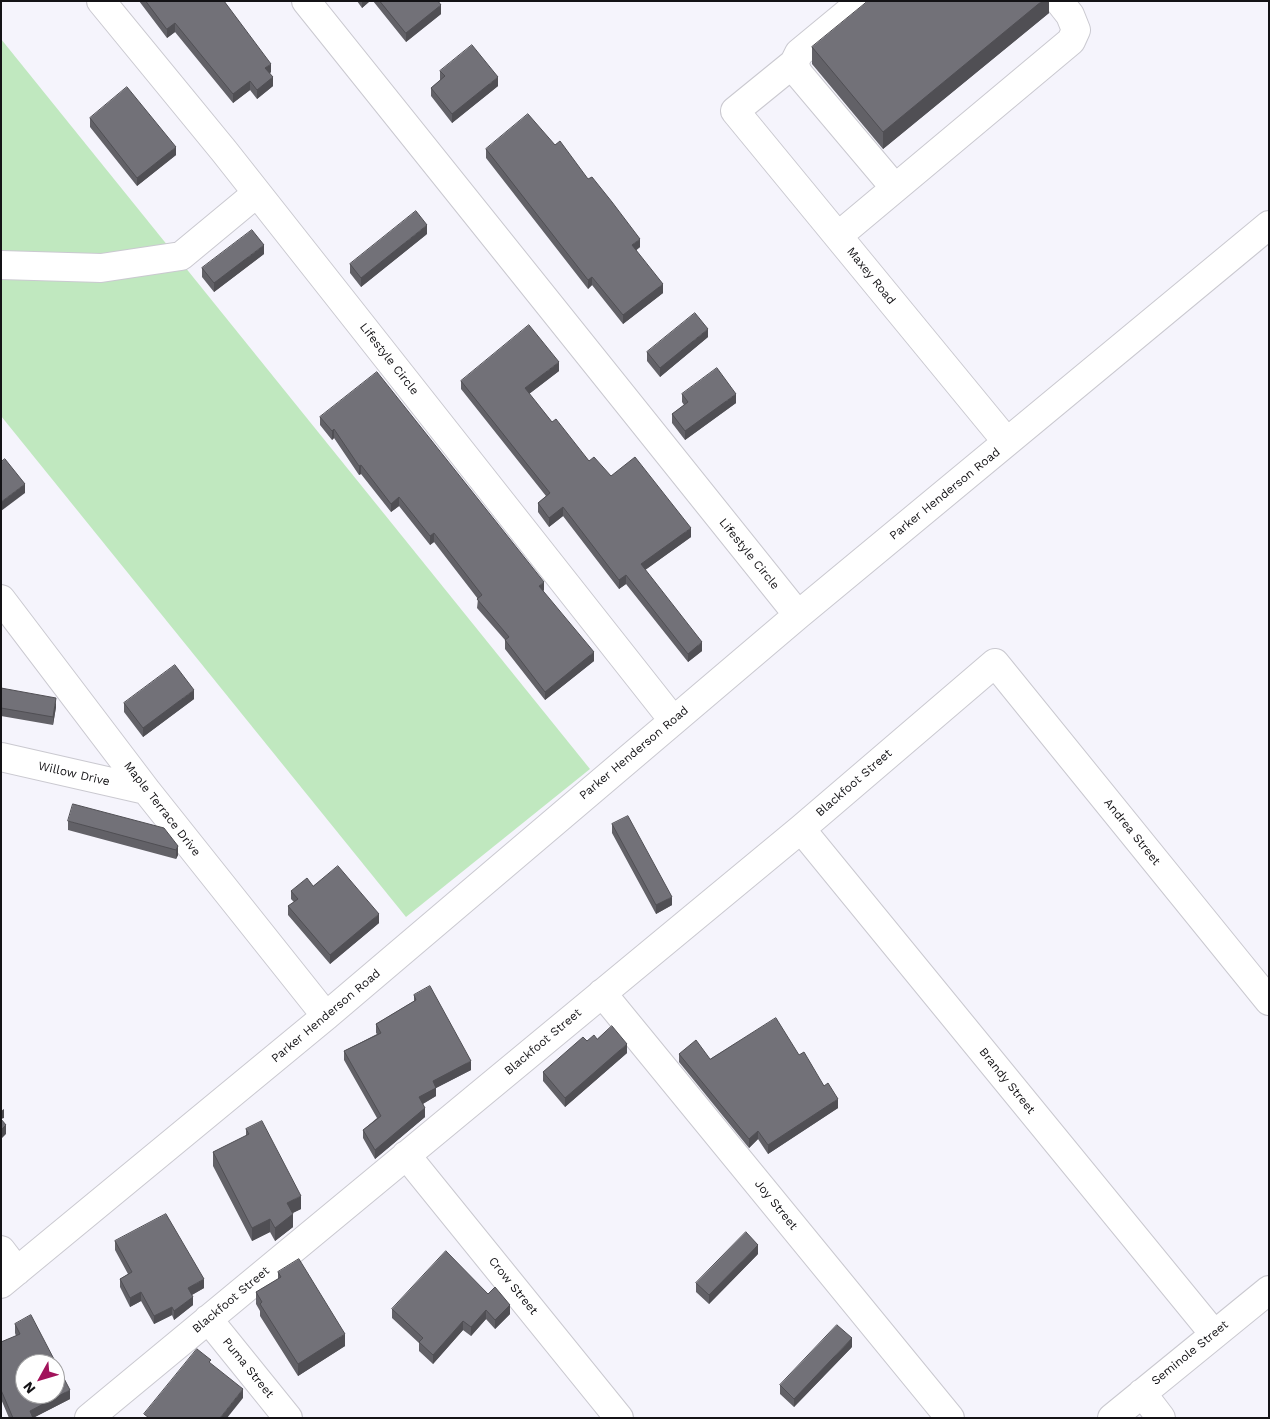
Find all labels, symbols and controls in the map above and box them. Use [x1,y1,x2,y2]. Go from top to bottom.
street label: Maxey Road [844,245,898,307]
street label: Lifestyle Circle [356,320,422,398]
street label: Parker Henderson Road [887,445,1003,543]
street label: Lifestyle Circle [716,515,782,593]
street label: Parker Henderson Road [577,703,691,803]
street label: Blackfoot Street [813,746,895,820]
street label: Willow Drive [37,759,111,789]
street label: Maple Terrace Drive [121,759,203,859]
street label: Andrea Street [1101,796,1163,868]
street label: Parker Henderson Road [269,966,383,1066]
street label: Blackfoot Street [502,1006,584,1078]
street label: Brandy Street [976,1045,1038,1117]
street label: Joy Street [751,1177,801,1233]
street label: Crow Street [485,1254,541,1318]
street label: Blackfoot Street [190,1264,272,1336]
street label: Seminole Street [1149,1318,1231,1388]
street label: Puma Street [219,1335,277,1401]
north arrow [15,1354,65,1404]
text: N [20,1379,39,1397]

